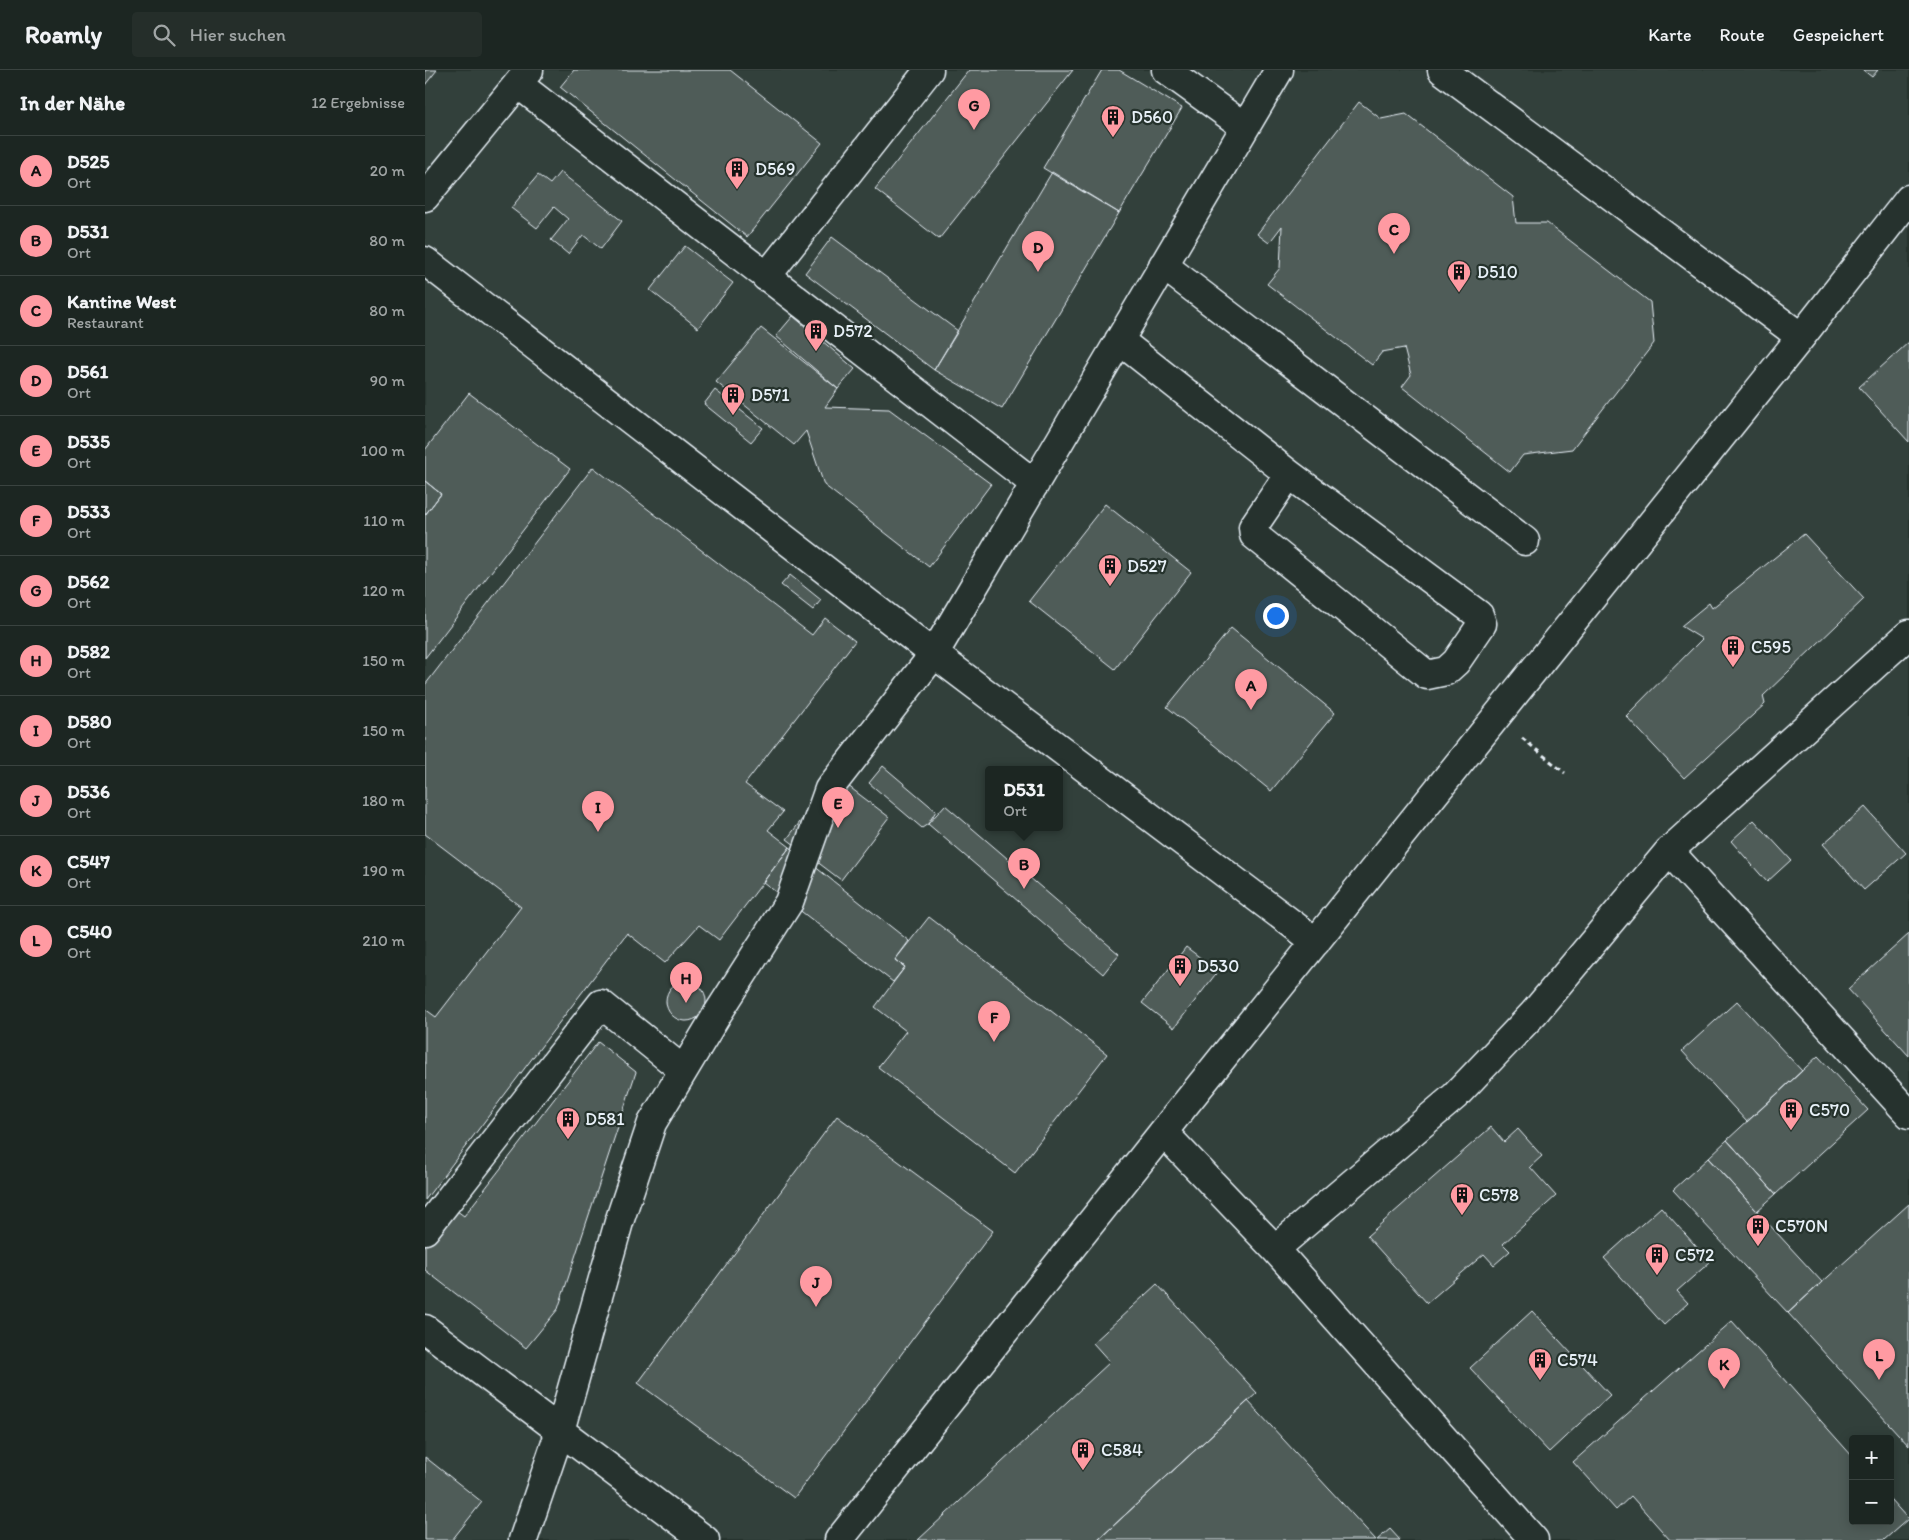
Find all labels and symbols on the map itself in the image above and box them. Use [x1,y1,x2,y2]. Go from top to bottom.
pin: G [958,89,990,130]
building icon: D560 [1100,104,1126,138]
place label: D560 [1131,106,1173,128]
building icon: D569 [724,156,750,190]
place label: D569 [755,158,795,180]
pin: C [1378,213,1410,254]
pin: D [1022,231,1054,272]
building icon: D510 [1446,259,1472,293]
place label: D510 [1477,261,1518,283]
building icon: D572 [803,318,829,352]
place label: D572 [833,320,873,342]
building icon: D571 [720,382,746,416]
place label: D571 [751,384,790,406]
building icon: D527 [1097,553,1123,587]
place label: D527 [1127,555,1167,577]
your location [1263,603,1289,629]
building icon: C595 [1720,634,1746,668]
place label: C595 [1751,636,1791,658]
pin: A [1235,669,1267,710]
pin: E [822,787,854,828]
pin: I [582,791,614,832]
pin: B [1008,848,1040,889]
building icon: D530 [1167,953,1193,987]
place label: D530 [1197,955,1239,977]
pin: H [670,962,702,1003]
pin: F [978,1001,1010,1042]
building icon: C570 [1778,1097,1804,1131]
place label: C570 [1809,1099,1850,1121]
building icon: D581 [555,1106,581,1140]
place label: D581 [585,1108,625,1130]
building icon: C578 [1449,1182,1475,1216]
place label: C578 [1479,1184,1519,1206]
building icon: C570N [1745,1213,1771,1247]
place label: C570N [1775,1215,1828,1237]
building icon: C572 [1644,1242,1670,1276]
place label: C572 [1675,1244,1715,1266]
pin: J [800,1266,832,1307]
pin: L [1863,1339,1895,1380]
building icon: C574 [1527,1347,1553,1381]
pin: K [1708,1348,1740,1389]
place label: C574 [1557,1349,1598,1371]
building icon: C584 [1070,1437,1096,1471]
place label: C584 [1101,1439,1143,1461]

